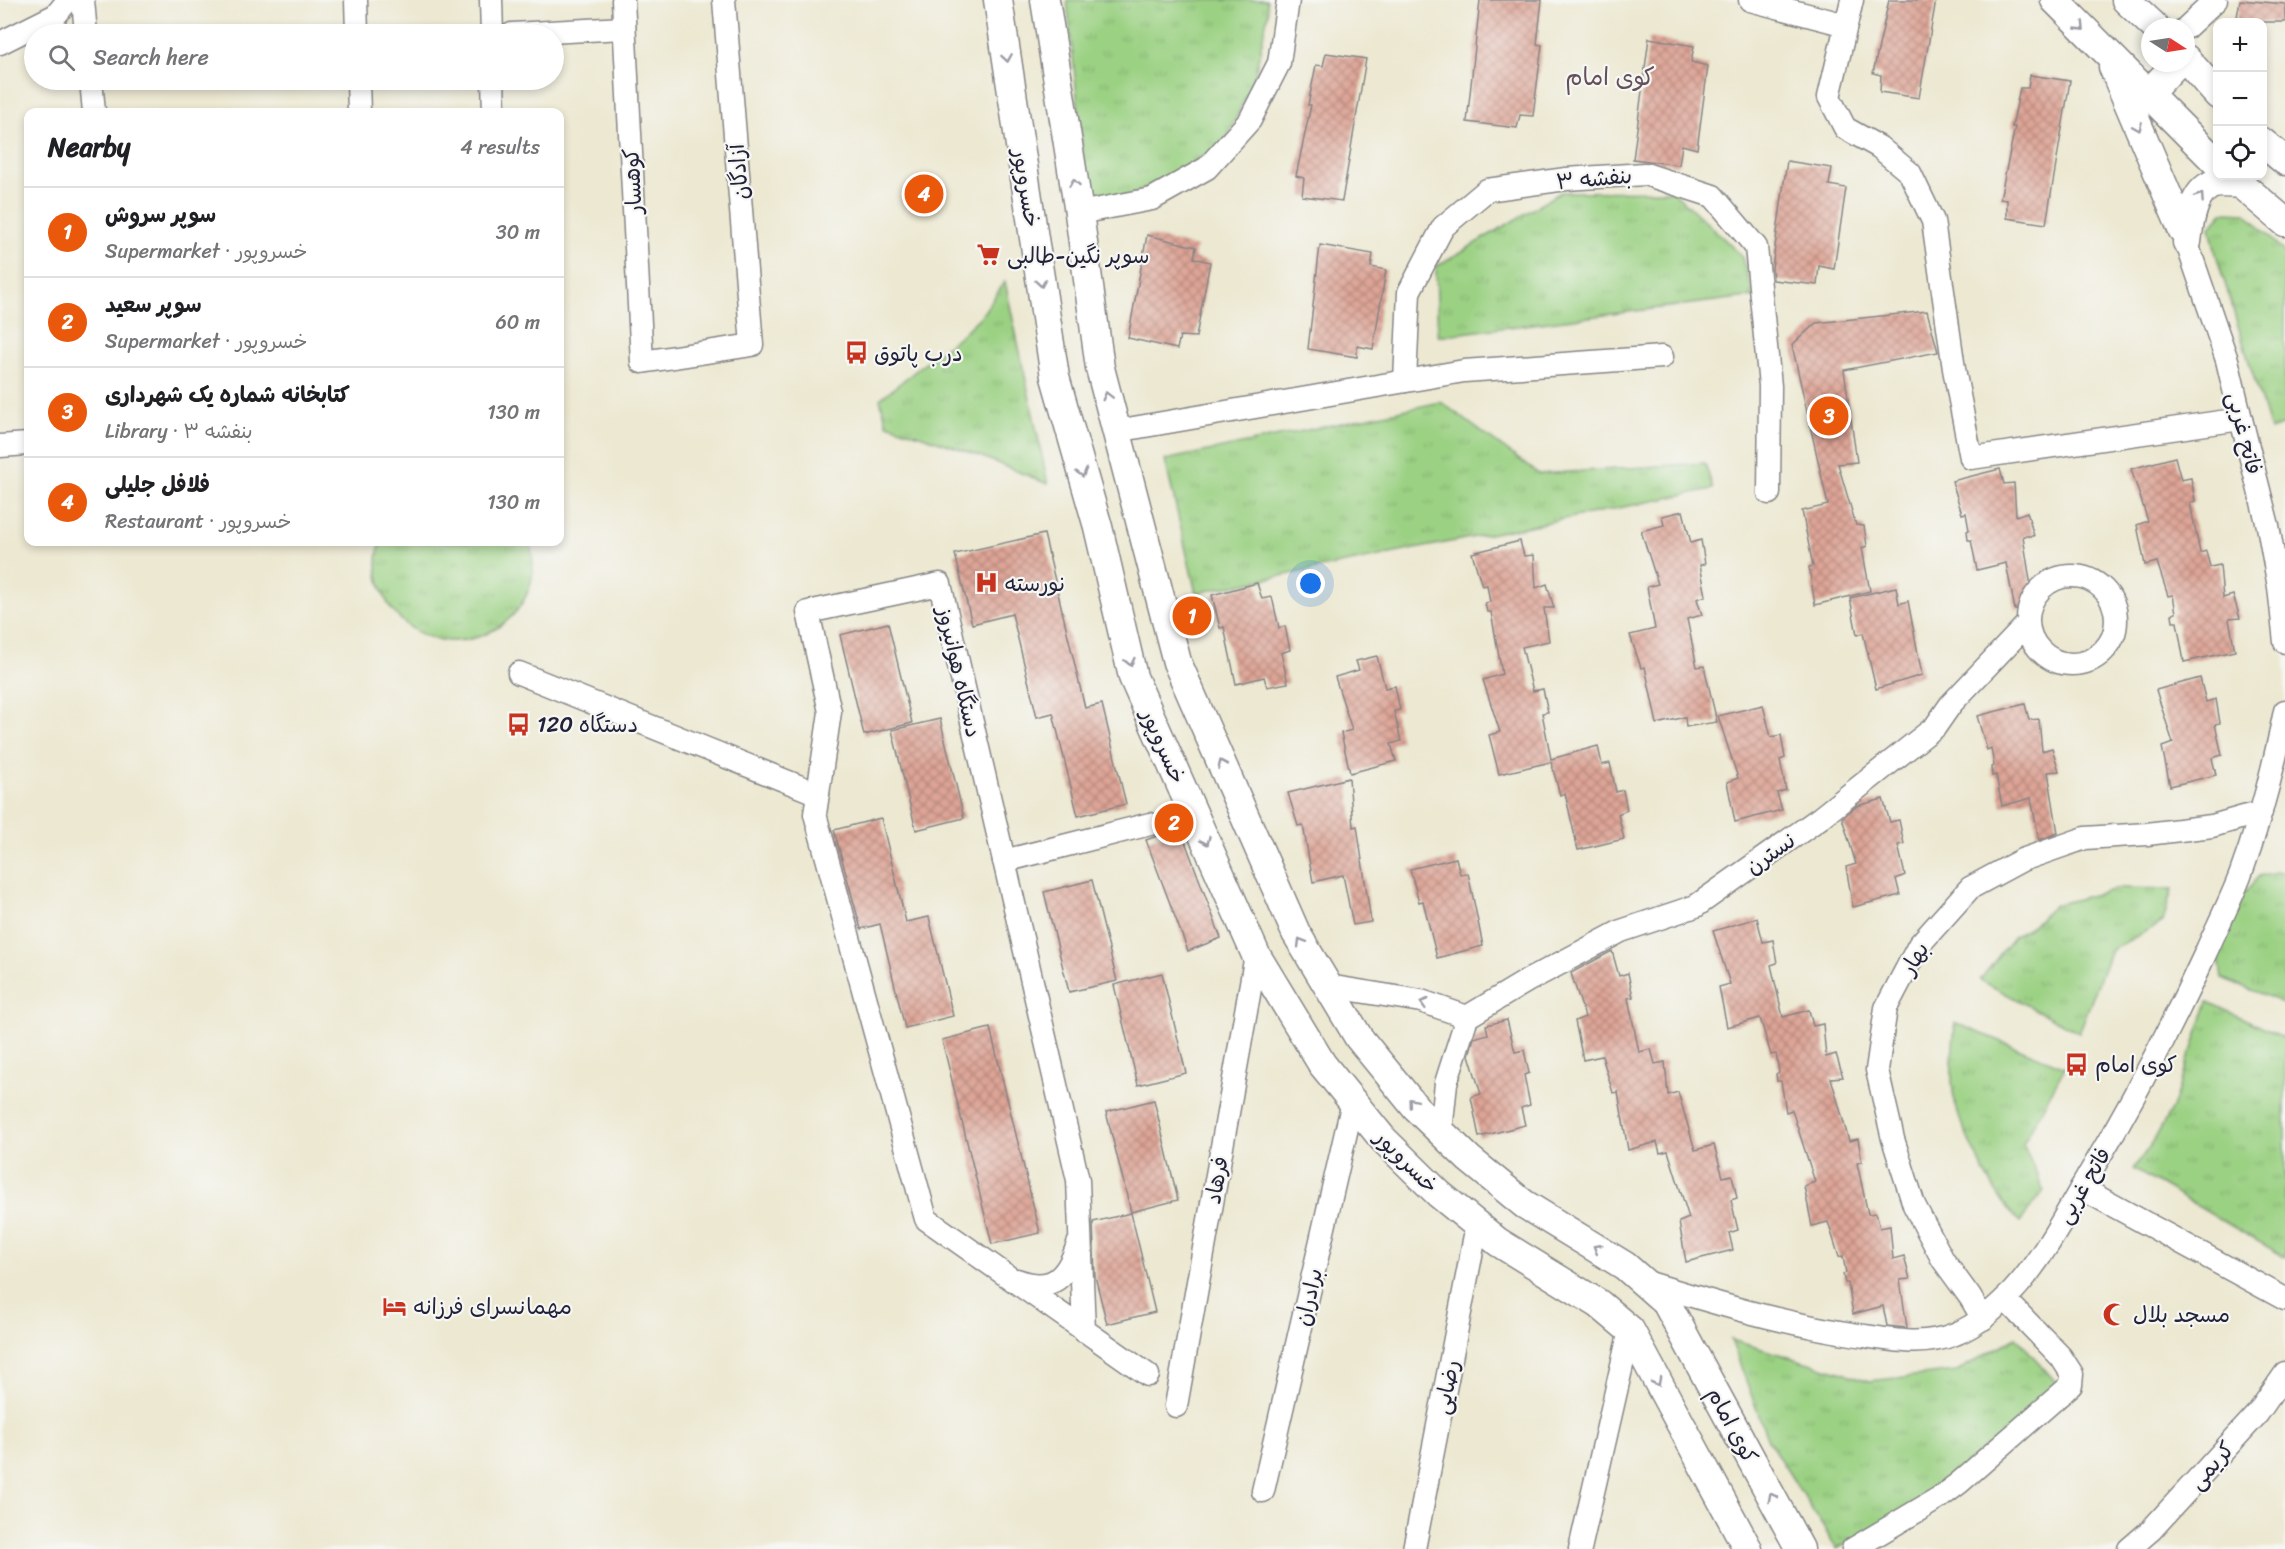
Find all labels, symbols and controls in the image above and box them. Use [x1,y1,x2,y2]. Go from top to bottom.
north arrow [2141,18,2195,72]
map controls [2213,18,2267,180]
button: + [2213,18,2267,72]
one-way arrow [2074,20,2085,31]
search box [24,24,564,90]
text: Search here [93,38,209,77]
icon: search [45,41,78,74]
one-way arrow [1000,53,1012,62]
district label: کوی امام [1565,56,1655,98]
button: − [2213,72,2267,126]
one-way arrow [2131,121,2143,132]
text: Nearby [48,124,130,170]
button: locate [2213,126,2267,180]
text: 4 results [460,130,540,165]
street label: آزادگان [716,141,760,202]
street label: خسروپور [1001,144,1052,230]
street label: کوهسار [611,147,654,217]
street label: بنفشه ۳ [1554,156,1634,201]
pin: 4 [904,172,944,216]
one-way arrow [1068,178,1081,188]
one-way arrow [2193,193,2204,204]
text: سوپر سروش [105,195,216,234]
text: 1 [63,215,72,250]
text: 30 m [496,215,540,250]
text: Supermarket · خسروپور [105,234,307,269]
place label: سوپر نگین-طالبی [1007,236,1149,275]
supermarket icon: سوپر نگین-طالبی [976,242,1002,268]
one-way arrow [1034,278,1046,287]
text: سوپر سعید [105,285,202,324]
text: 2 [62,305,73,340]
text: 60 m [495,305,540,340]
text: Supermarket · خسروپور [105,324,307,359]
place label: درب پاتوق [874,334,963,373]
bus stop icon: درب پاتوق [843,340,869,366]
text: کتابخانه شماره یک شهرداری [105,375,350,414]
street label: فاتح غربی [2215,388,2274,479]
one-way arrow [1102,391,1115,401]
pin: 3 [1810,394,1848,438]
text: 3 [62,395,73,430]
text: 130 m [487,395,540,430]
text: Library · بنفشه ۳ [105,414,253,449]
text: فلافل جلیلی [105,465,210,504]
one-way arrow [1075,467,1087,478]
text: 4 [61,485,74,520]
text: 130 m [487,485,540,520]
text: Restaurant · خسروپور [105,504,291,539]
place label: نورسته [1005,564,1066,603]
your location [1296,569,1325,598]
hospital icon: نورسته [974,570,1000,596]
pin: 1 [1172,594,1212,638]
street label: دستگاه هوانیروز [925,601,993,741]
one-way arrow [1122,657,1135,667]
street label: خسروپور [1129,700,1197,790]
place label: 120 دستگاه [537,705,638,744]
bus stop icon: 120 دستگاه [506,711,532,737]
one-way arrow [1217,759,1229,770]
pin: 2 [1154,800,1194,846]
street label: نسترن [1737,822,1804,885]
one-way arrow [1199,835,1211,846]
street label: بهار [1888,934,1940,984]
one-way arrow [1297,938,1309,948]
one-way arrow [1419,998,1429,1010]
place label: کوی امام [2095,1045,2177,1084]
bus stop icon: کوی امام [2064,1051,2090,1077]
one-way arrow [1408,1098,1419,1109]
street label: خسروپور [1364,1118,1448,1203]
street label: فاتح غربی [2045,1139,2122,1231]
street label: فرهاد [1193,1153,1240,1207]
one-way arrow [1593,1244,1603,1256]
street label: برادران [1283,1264,1334,1330]
place label: مهمانسرای فرزانه [413,1287,572,1326]
hotel icon: مهمانسرای فرزانه [382,1293,408,1319]
place label: مسجد بلال [2133,1295,2230,1334]
mosque icon: مسجد بلال [2102,1301,2128,1327]
street label: رضایی [1422,1356,1471,1418]
one-way arrow [1650,1375,1661,1386]
street label: کوی امام [1696,1380,1769,1471]
street label: کریمی [2178,1432,2244,1499]
one-way arrow [1768,1493,1779,1504]

